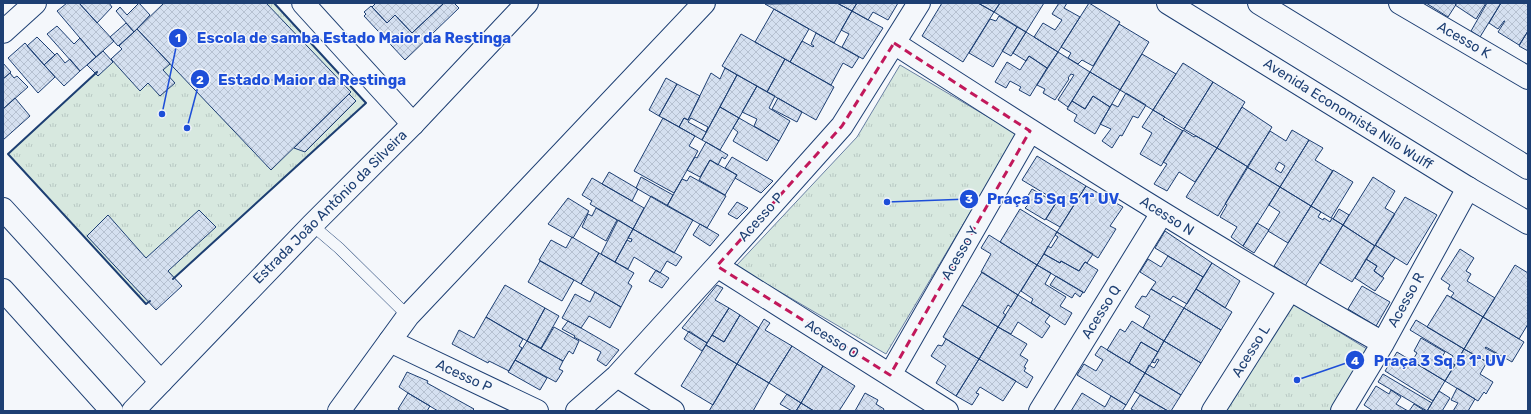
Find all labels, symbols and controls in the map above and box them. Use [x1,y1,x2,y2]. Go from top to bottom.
street label: Acesso K [1434,18,1494,62]
callout: Escola de samba Estado Maior da Restinga [168,25,519,52]
text: Escola de samba Estado Maior da Restinga [197,29,511,47]
text: 1 [175,31,181,45]
street label: Avenida Economista Nilo Wulff [1260,55,1436,173]
callout: Estado Maior da Restinga [190,66,415,93]
text: Estado Maior da Restinga [218,71,406,89]
text: 2 [196,73,204,87]
street label: Estrada João Antônio da Silveira [250,127,410,287]
callout: Praça 5 Sq 5 1ª UV [959,186,1127,213]
street label: Acesso P [735,189,787,245]
text: Praça 5 Sq 5 1ª UV [987,190,1120,208]
text: 3 [965,192,973,206]
street label: Acesso N [1137,193,1197,239]
street label: Acesso Y [938,223,982,283]
street label: Acesso R [1384,270,1428,330]
street label: Acesso Q [1078,282,1124,342]
street label: Acesso O [802,316,862,362]
street label: Acesso L [1228,322,1274,380]
callout: Praça 3 Sq 5 1ª UV [1345,347,1514,374]
text: Praça 3 Sq 5 1ª UV [1374,352,1507,370]
text: 4 [1351,354,1359,368]
street label: Acesso P [433,356,495,396]

